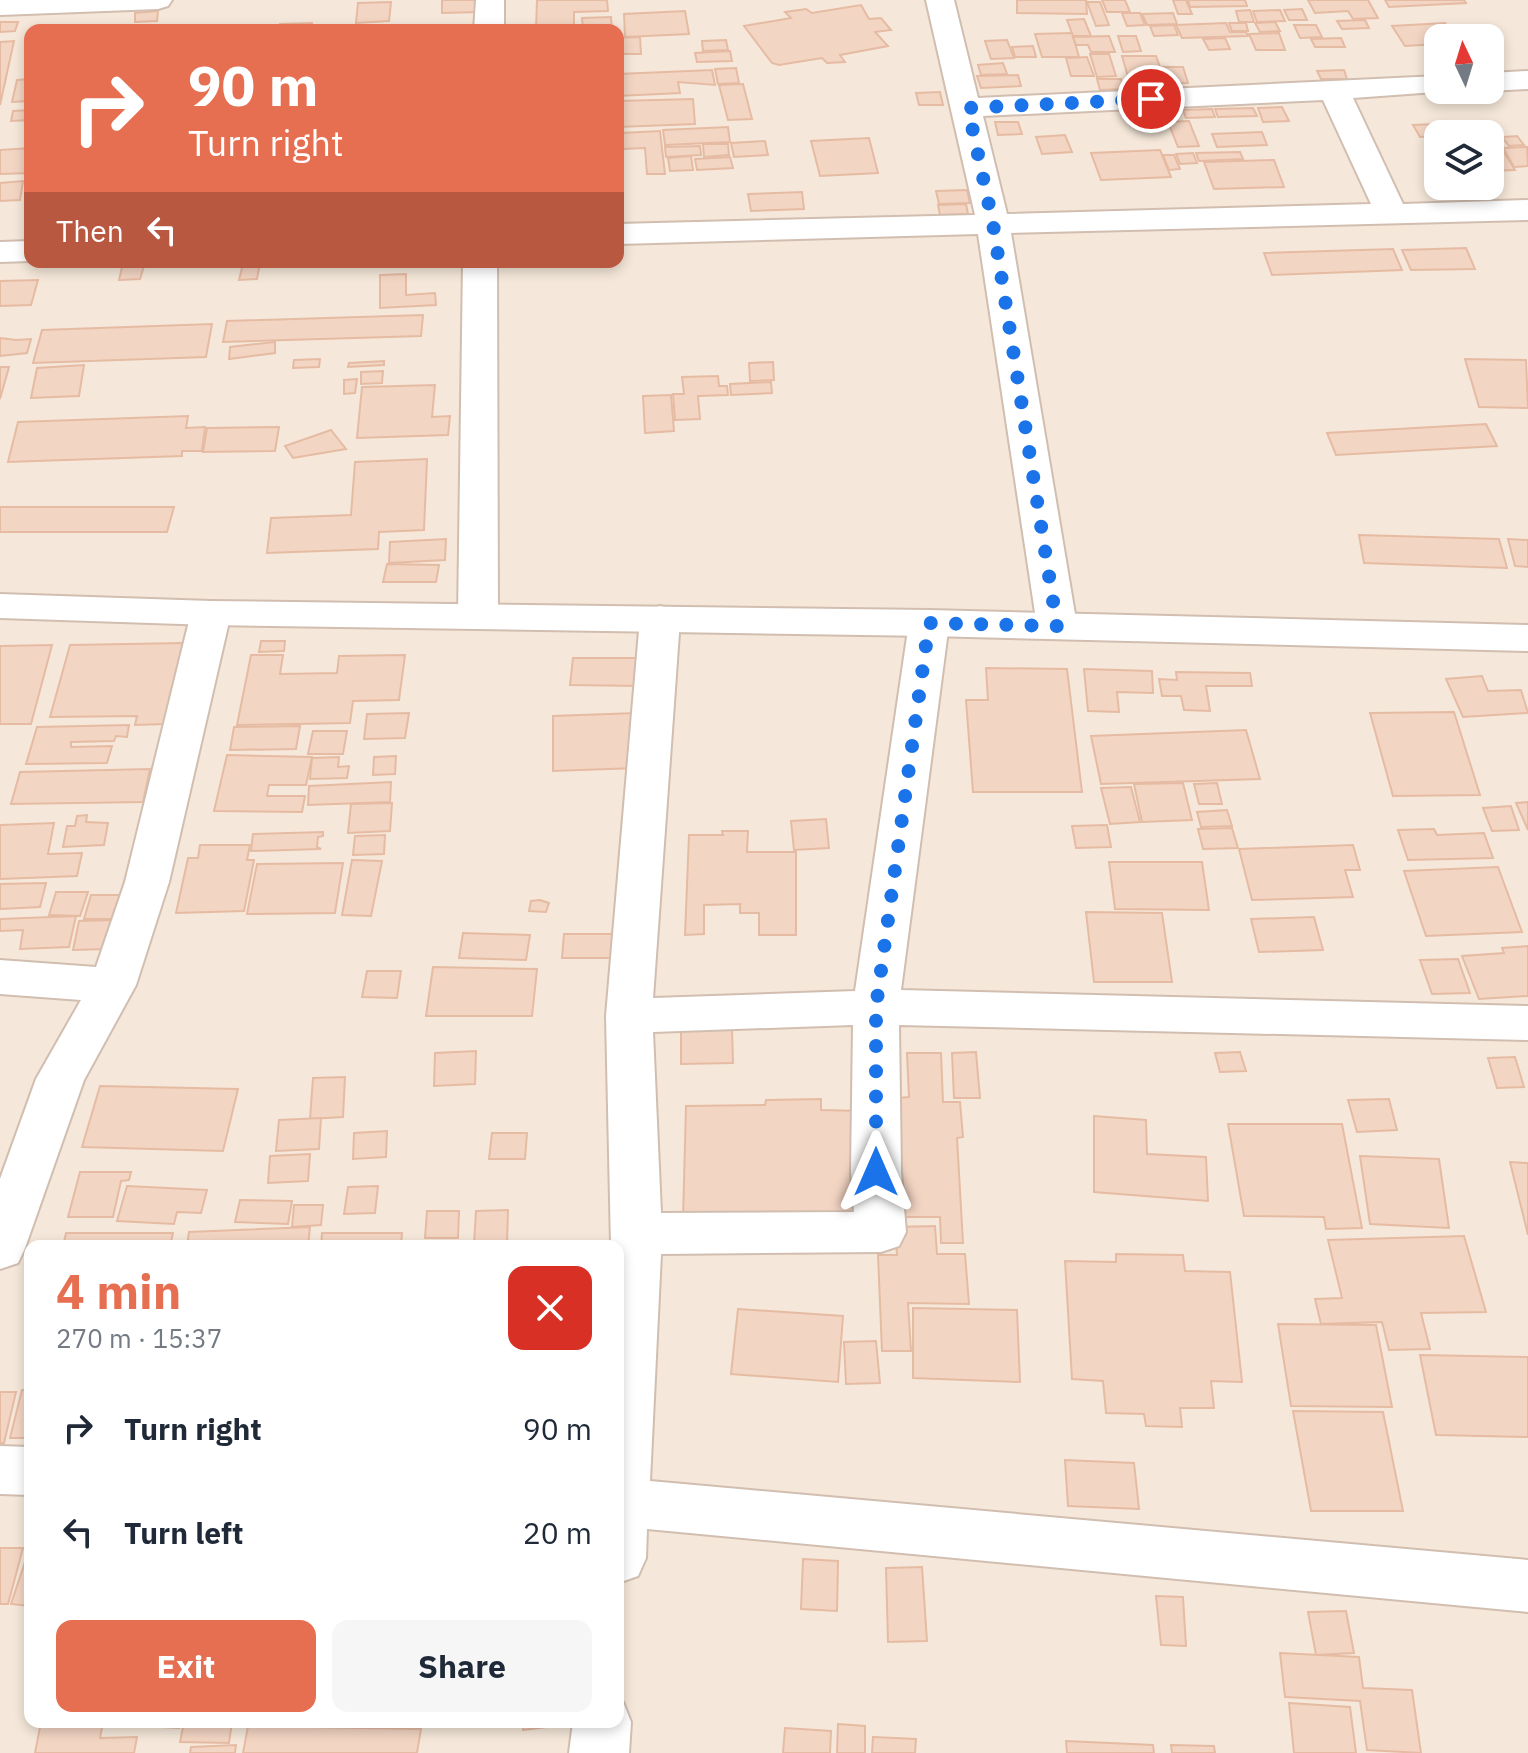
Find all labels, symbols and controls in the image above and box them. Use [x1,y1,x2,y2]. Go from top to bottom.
north arrow [1424,24,1504,104]
map controls [1424,24,1504,200]
text: 90 m [188,49,318,121]
icon: right [56,56,160,160]
pin [1117,65,1185,133]
icon: arrive [1129,77,1173,121]
text: Turn right [188,119,344,166]
button: layers [1424,120,1504,200]
icon: left [140,208,184,252]
text: Then [56,211,124,250]
position arrow [834,1130,918,1214]
text: 4 min [56,1260,181,1322]
button: close [508,1266,592,1350]
text: 270 m · 15:37 [56,1321,222,1355]
icon: right [56,1406,100,1450]
text: Turn right [124,1409,262,1448]
text: 90 m [523,1409,592,1448]
icon: left [56,1510,100,1554]
text: Turn left [124,1513,243,1552]
text: 20 m [523,1513,592,1552]
button: Exit [56,1620,316,1712]
button: Share [332,1620,592,1712]

